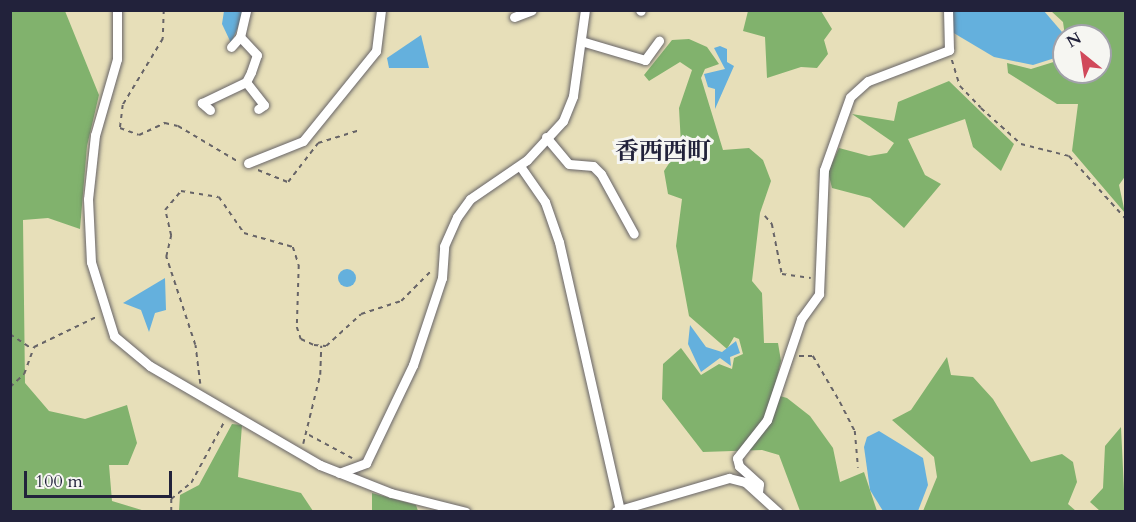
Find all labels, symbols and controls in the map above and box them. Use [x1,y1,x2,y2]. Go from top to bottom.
north arrow [1052,24,1112,84]
text: N [1062,27,1086,53]
district label: 香西西町 [615,138,711,166]
scale bar [27,459,176,497]
text: 100 m [35,469,83,494]

